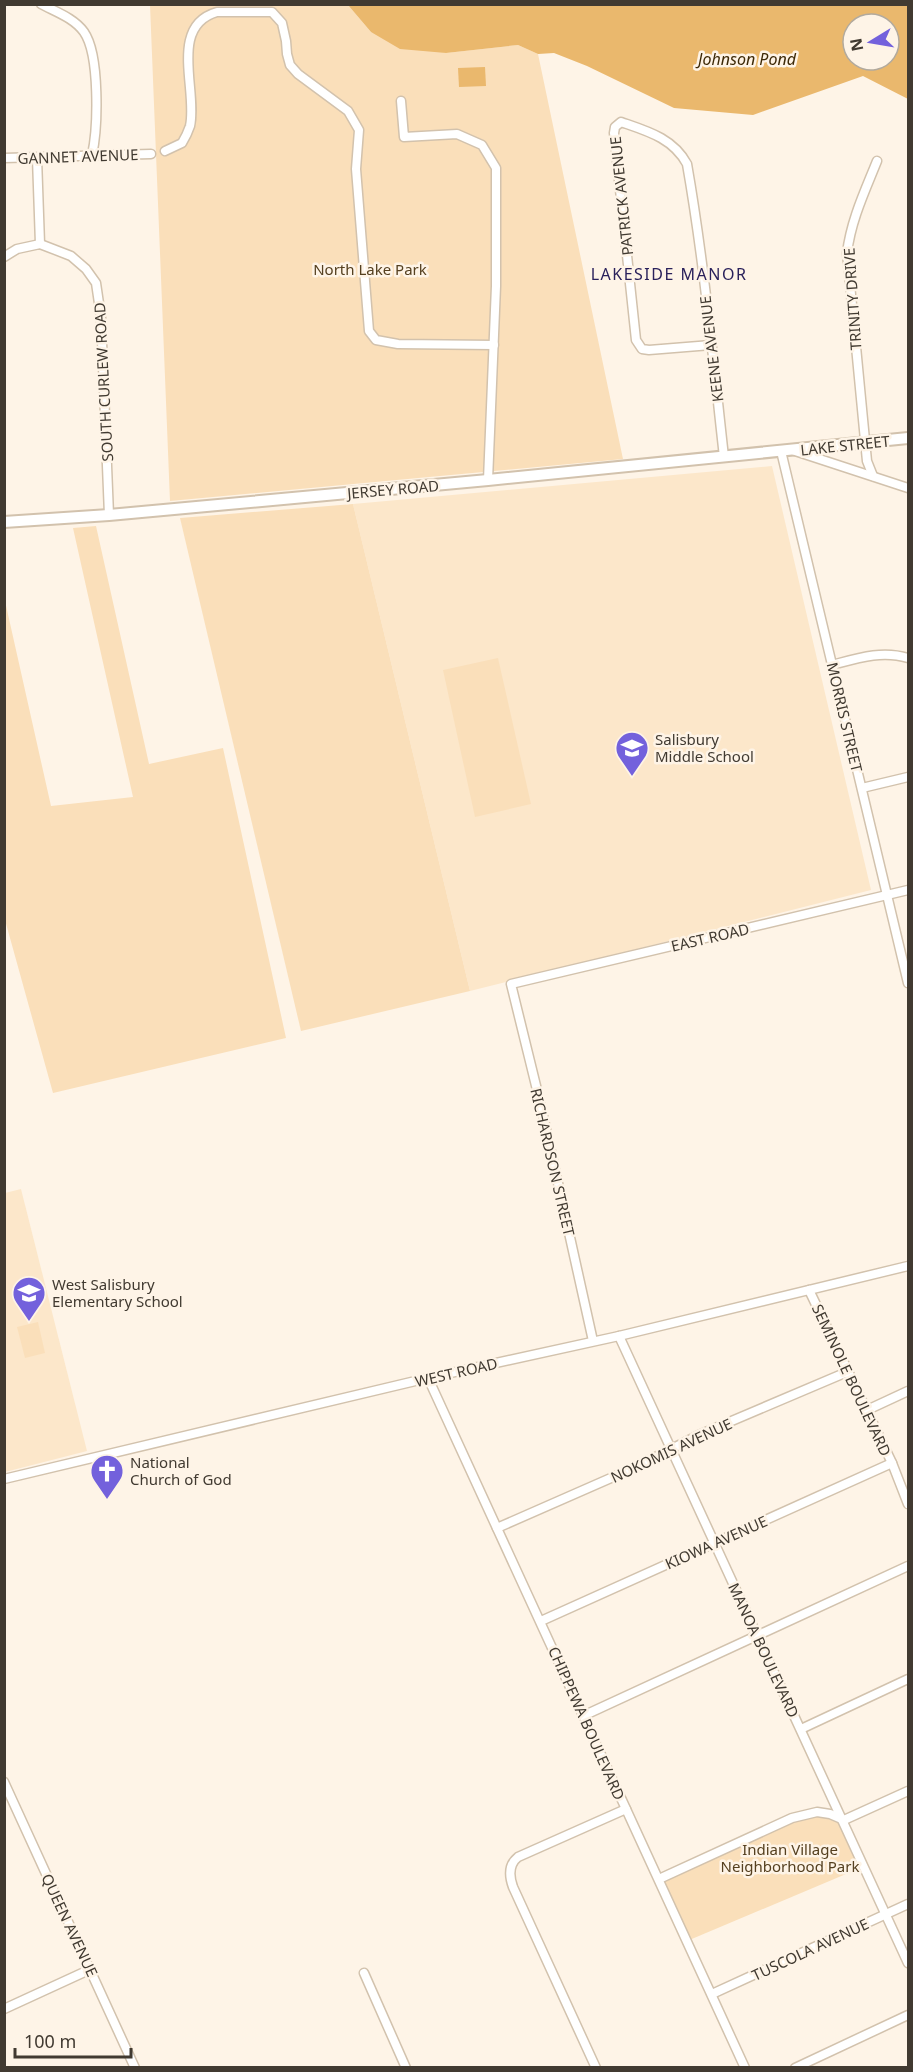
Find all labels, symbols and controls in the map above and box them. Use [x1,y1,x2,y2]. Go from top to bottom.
north arrow [841,12,901,72]
text: N [844,36,868,53]
water label: Johnson Pond [695,48,797,70]
street label: PATRICK AVENUE [605,136,637,256]
street label: GANNET AVENUE [17,144,139,168]
street label: TRINITY DRIVE [838,247,866,351]
park label: North Lake Park [313,259,427,279]
district label: LAKESIDE MANOR [591,263,747,285]
street label: KEENE AVENUE [695,295,727,403]
street label: SOUTH CURLEW ROAD [89,302,117,462]
street label: LAKE STREET [799,430,891,460]
street label: JERSEY ROAD [344,475,440,503]
street label: MORRIS STREET [823,660,868,775]
place label: Salisbury Middle School [655,729,754,766]
school or university icon: Salisbury Middle School [614,730,650,777]
street label: EAST ROAD [669,918,751,956]
street label: RICHARDSON STREET [526,1086,580,1238]
place label: West Salisbury Elementary School [52,1274,183,1311]
school or university icon: West Salisbury Elementary School [11,1275,47,1322]
street label: SEMINOLE BOULEVARD [808,1301,896,1459]
street label: WEST ROAD [413,1353,499,1391]
street label: NOKOMIS AVENUE [607,1413,735,1487]
place label: National Church of God [130,1452,232,1489]
church icon: National Church of God [89,1453,125,1500]
street label: KIOWA AVENUE [662,1511,770,1573]
street label: MANOA BOULEVARD [724,1579,804,1721]
street label: CHIPPEWA BOULEVARD [544,1643,630,1803]
park label: Indian Village Neighborhood Park [721,1839,859,1876]
street label: QUEEN AVENUE [37,1870,103,1980]
street label: TUSCOLA AVENUE [748,1913,872,1985]
scale bar [15,2021,130,2059]
text: 100 m [24,2029,76,2053]

